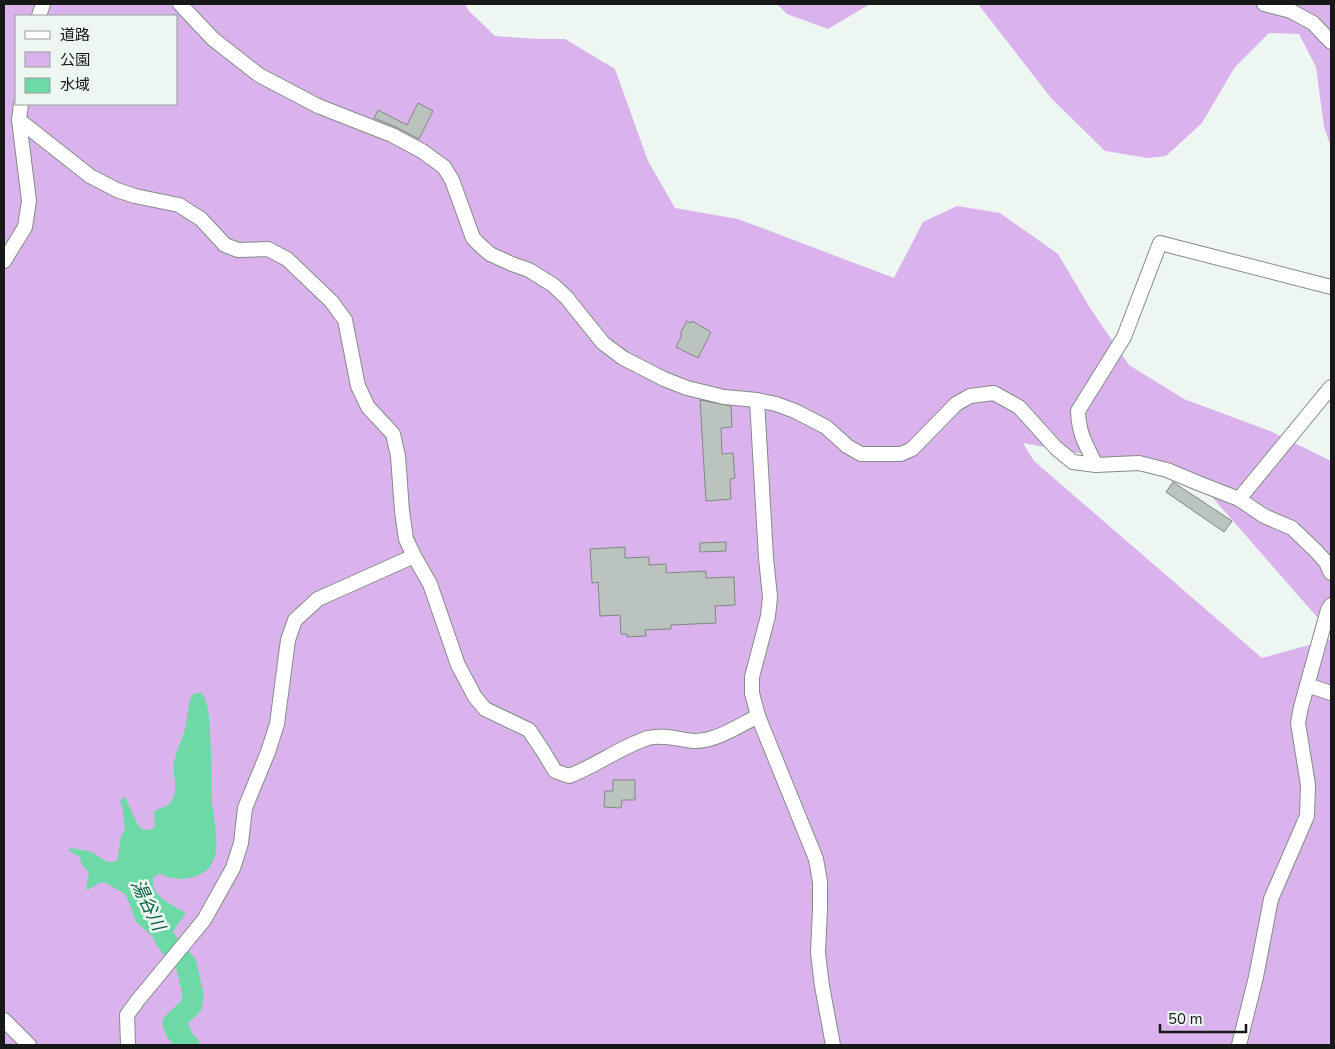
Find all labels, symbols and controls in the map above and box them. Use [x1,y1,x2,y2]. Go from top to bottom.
legend [15,15,178,105]
text: 道路 [60,25,90,45]
text: 公園 [60,50,90,70]
text: 水域 [60,75,90,95]
water label: 湯谷川 [125,875,171,936]
scale bar [1160,1002,1246,1034]
text: 50 m [1168,1009,1203,1029]

